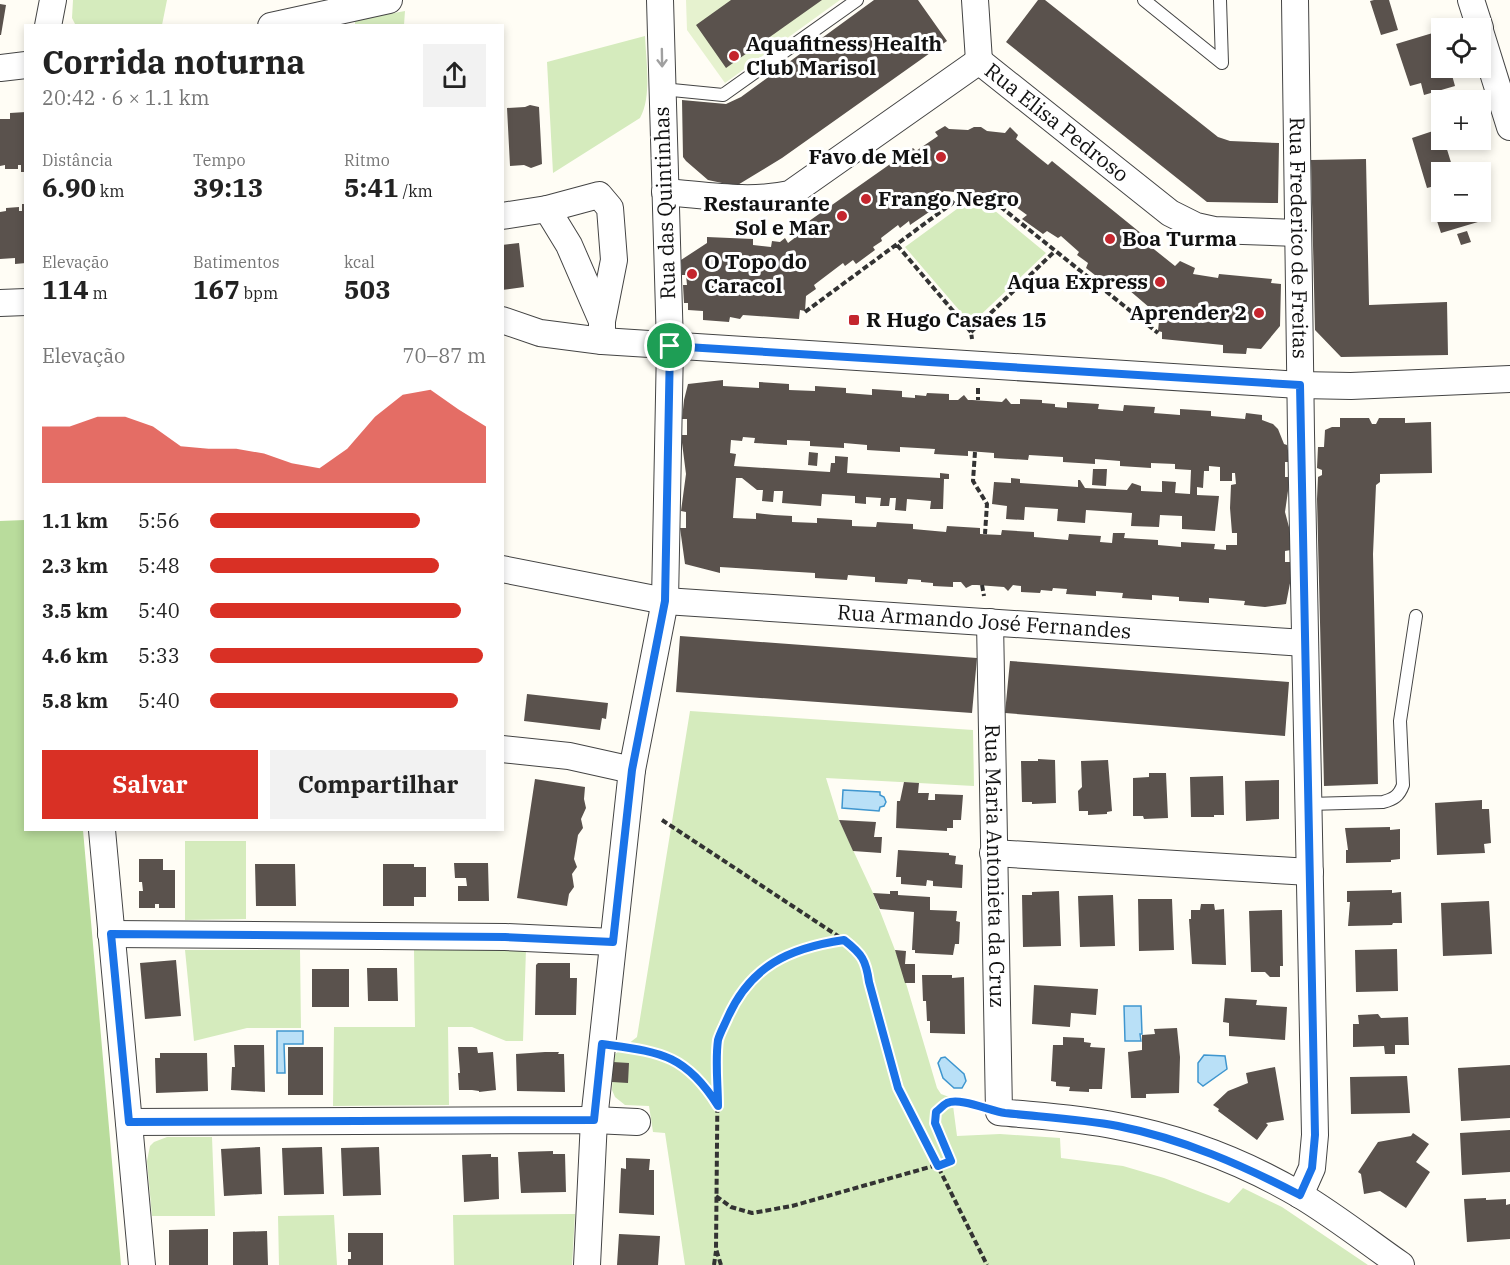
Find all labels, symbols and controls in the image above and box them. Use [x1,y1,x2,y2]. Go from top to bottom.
map controls [1431,18,1491,222]
button: locate [1431,18,1491,78]
place label: Aquafitness Health Club Marisol [746,29,942,81]
text: Corrida noturna [42,40,305,83]
button: share [423,44,486,107]
one-way arrow [656,48,667,68]
marker: Aquafitness Health Club Marisol [727,49,741,63]
street label: Rua Elisa Pedroso [979,56,1135,188]
text: 20:42 · 6 × 1.1 km [42,84,210,111]
button: + [1431,90,1491,150]
street label: Rua das Quintinhas [647,106,681,300]
street label: Rua Frederico de Freitas [1284,117,1315,359]
place label: Favo de Mel [809,142,929,170]
text: Distância [42,150,113,170]
text: Tempo [193,150,246,170]
text: Ritmo [344,150,390,170]
marker: Favo de Mel [934,150,948,164]
button: − [1431,162,1491,222]
text: 6.90 [42,170,96,204]
text: 39:13 [193,170,263,204]
text: 5:41 [344,170,399,204]
text: km [96,181,124,201]
text: /km [399,181,433,201]
place label: Frango Negro [878,184,1019,212]
place label: Restaurante Sol e Mar [703,189,831,241]
marker: Frango Negro [859,192,873,206]
marker: Restaurante Sol e Mar [835,209,849,223]
place label: Boa Turma [1122,224,1237,252]
marker: Boa Turma [1103,232,1117,246]
place label: O Topo do Caracol [704,247,807,299]
text: Elevação [42,252,109,272]
text: Batimentos [193,252,280,272]
text: kcal [344,252,375,272]
marker: O Topo do Caracol [685,267,699,281]
place label: Aqua Express [1007,267,1148,295]
text: 114 [42,272,89,306]
text: 167 [193,272,240,306]
text: 503 [344,272,391,306]
marker: Aqua Express [1153,275,1167,289]
text: m [89,283,108,303]
text: bpm [240,283,278,303]
place label: Aprender 2 [1130,298,1247,326]
place label: R Hugo Casaes 15 [866,305,1047,333]
marker: Aprender 2 [1252,306,1266,320]
marker: R Hugo Casaes 15 [847,313,861,327]
pin [644,320,695,371]
icon: arrive [653,329,686,362]
text: Elevação [42,342,125,369]
text: 70–87 m [403,342,486,369]
text: 1.1 km [42,507,108,534]
text: 5:56 [138,507,180,534]
text: 2.3 km [42,552,108,579]
text: 5:48 [138,552,180,579]
text: 3.5 km [42,597,108,624]
text: 5:40 [138,597,180,624]
street label: Rua Armando José Fernandes [836,597,1132,645]
text: 4.6 km [42,642,108,669]
text: 5:33 [138,642,180,669]
text: 5.8 km [42,687,108,714]
text: 5:40 [138,687,180,714]
street label: Rua Maria Antonieta da Cruz [979,724,1012,1008]
button: Salvar [42,750,258,819]
button: Compartilhar [270,750,486,819]

